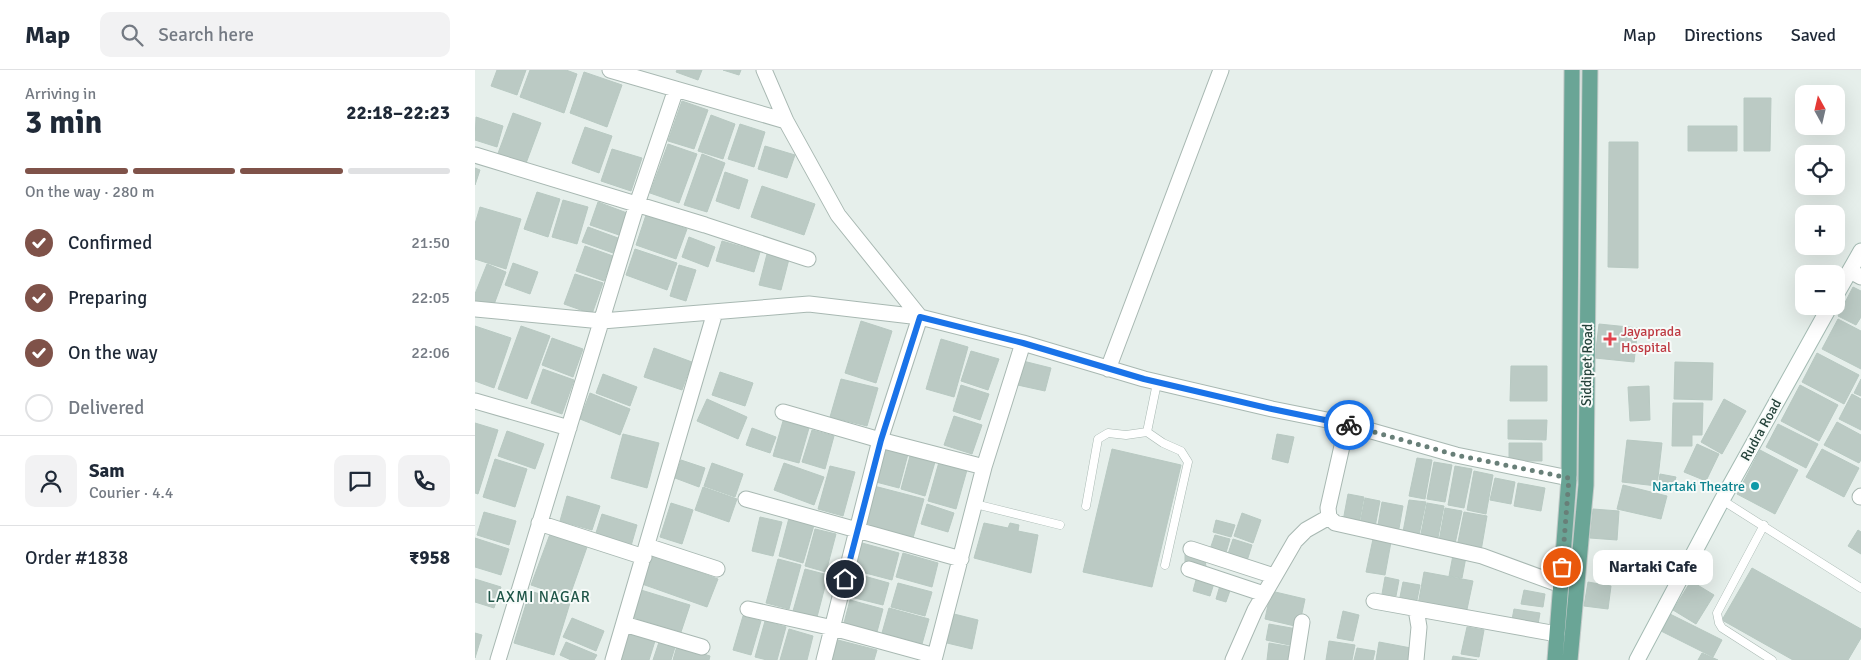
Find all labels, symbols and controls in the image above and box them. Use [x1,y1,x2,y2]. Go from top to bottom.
search box [100,12,450,57]
text: Map [25,20,70,50]
icon: search [118,21,146,49]
text: Search here [158,23,254,47]
text: Map [1623,24,1656,46]
text: Directions [1684,24,1763,46]
text: Saved [1791,24,1836,46]
text: Arriving in [25,84,96,104]
north arrow [1795,85,1845,135]
map controls [1795,85,1845,315]
text: 22:18–22:23 [346,101,450,125]
text: 3 min [25,103,102,142]
button: locate [1795,145,1845,195]
text: On the way · 280 m [25,182,155,202]
button: + [1795,205,1845,255]
icon: check [25,229,53,257]
text: Confirmed [68,231,152,255]
text: 21:50 [411,233,450,253]
button: − [1795,265,1845,315]
icon: check [25,284,53,312]
text: Preparing [68,286,147,310]
text: 22:05 [411,288,450,308]
place label: Jayaprada Hospital [1621,323,1681,356]
street label: Siddipet Road [1578,324,1596,406]
marker: Jayaprada Hospital [1603,332,1617,346]
icon: check [25,339,53,367]
text: On the way [68,341,158,365]
text: 22:06 [411,343,450,363]
text: Delivered [68,396,144,420]
street label: Rudra Road [1737,396,1785,464]
courier [1324,400,1374,450]
icon: bike [1335,411,1363,439]
button: person [25,455,77,507]
button: chat [334,455,386,507]
button: phone [398,455,450,507]
text: Sam [89,459,125,483]
place label: Nartaki Theatre [1652,478,1745,495]
marker: Nartaki Theatre [1749,480,1761,492]
text: Courier · 4.4 [89,483,173,503]
text: Order #1838 [25,546,128,570]
text: ₹958 [409,546,450,570]
pin [1541,546,1583,588]
callout: Nartaki Cafe [1592,550,1712,584]
icon: bag [1548,553,1576,581]
text: Nartaki Cafe [1609,557,1697,577]
pin [824,558,866,600]
icon: home [831,565,859,593]
district label: LAXMI NAGAR [487,588,591,606]

